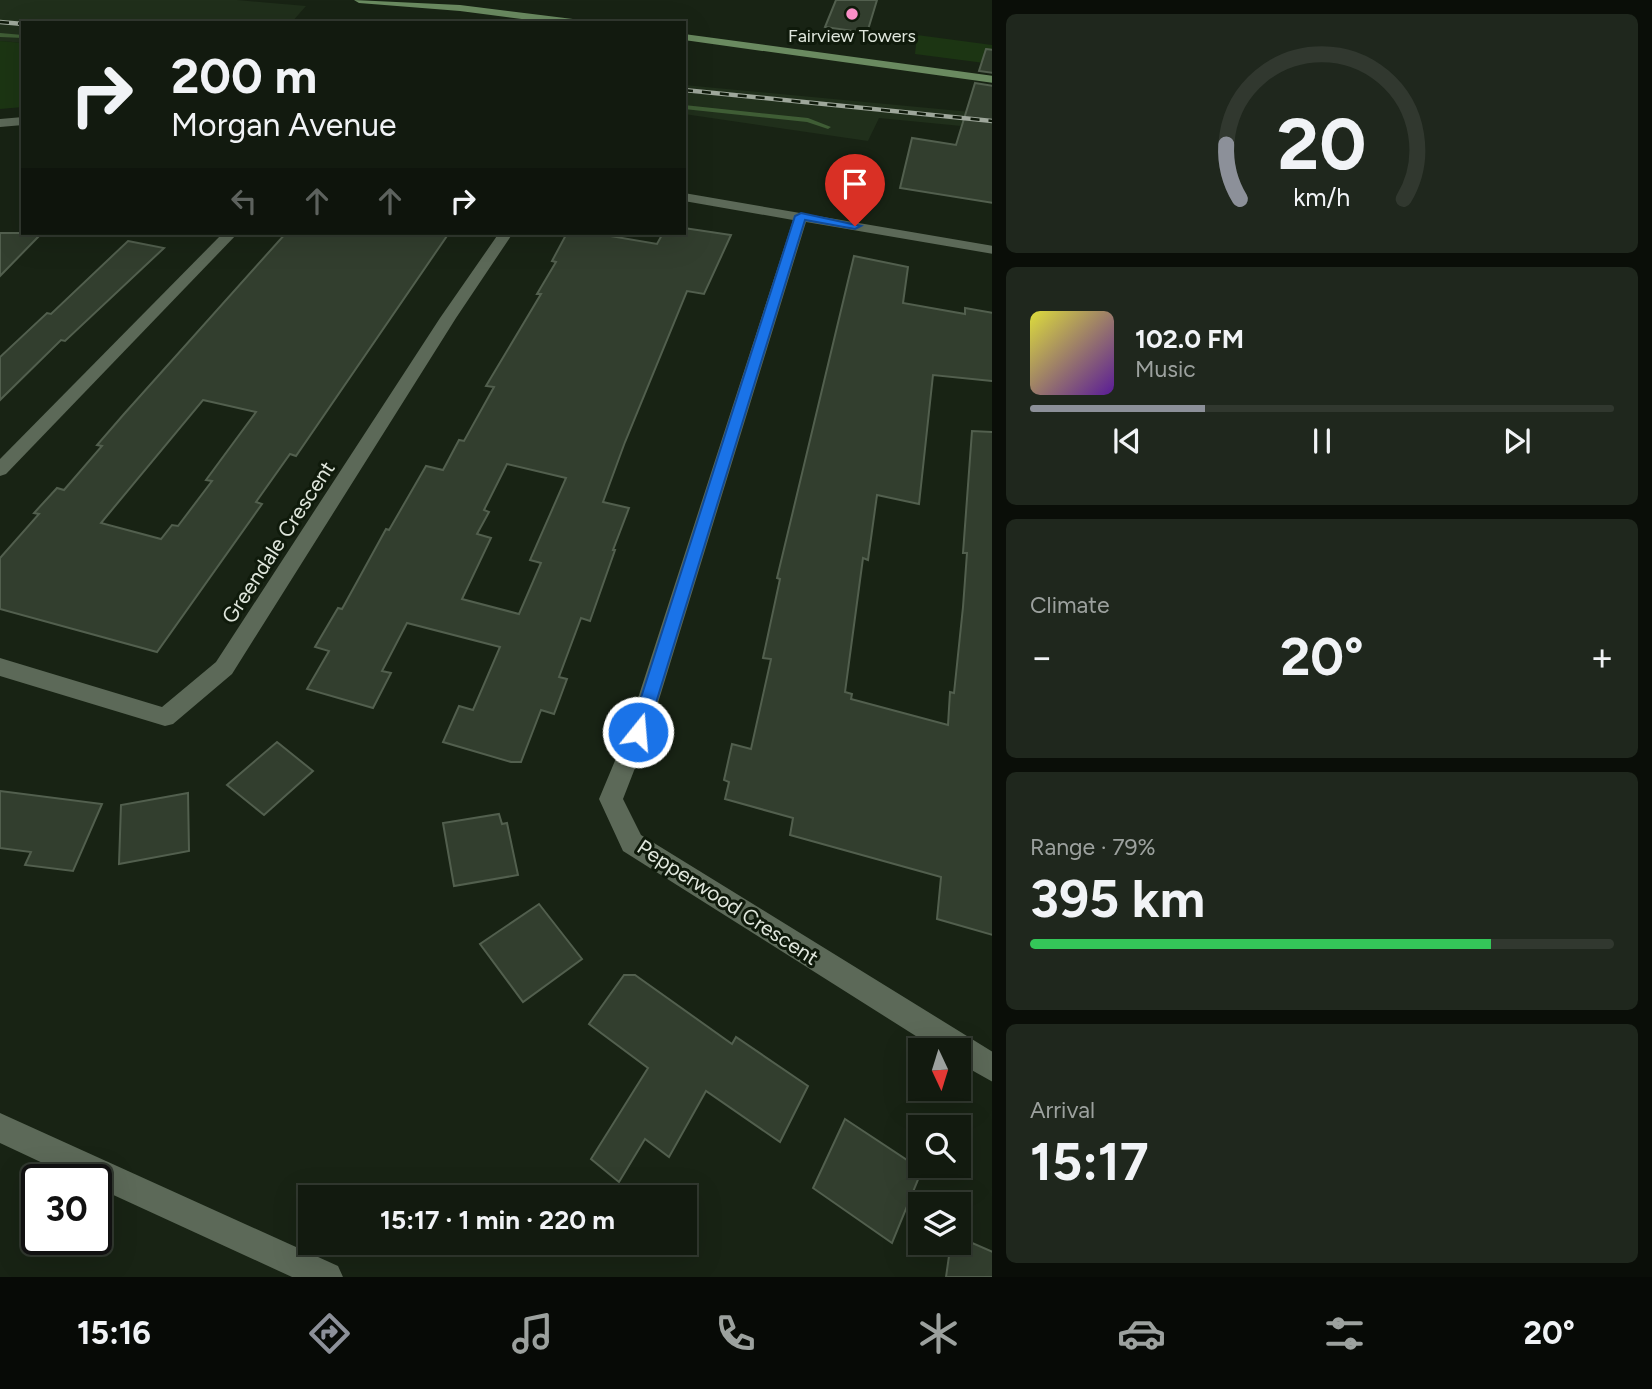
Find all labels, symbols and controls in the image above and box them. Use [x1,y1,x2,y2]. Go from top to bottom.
marker: Fairview Towers [844,6,860,22]
place label: Fairview Towers [788,25,916,47]
text: 200 m [171,46,317,105]
icon: right [56,49,147,140]
text: 20 [1277,101,1367,188]
text: Morgan Avenue [171,106,397,144]
pin [825,154,885,226]
icon: arrive [836,165,874,203]
icon: left [225,182,263,220]
icon: ahead [298,182,336,220]
icon: ahead [371,182,409,220]
icon: right [444,182,482,220]
text: km/h [1293,182,1351,212]
text: 102.0 FM [1135,323,1244,355]
text: Music [1135,355,1196,383]
icon: previous [1108,422,1146,460]
icon: pause [1303,422,1341,460]
icon: next [1498,422,1536,460]
street label: Greendale Crescent [216,456,340,628]
text: Climate [1030,591,1109,619]
text: 20° [1280,626,1364,688]
text: − [1030,634,1054,680]
text: + [1590,634,1614,680]
position arrow [601,695,675,769]
text: Range · 79% [1030,833,1156,861]
street label: Pepperwood Crescent [633,834,823,970]
text: 395 km [1030,868,1205,930]
north arrow [908,1038,971,1101]
map controls [908,1038,971,1255]
text: Arrival [1030,1096,1095,1124]
button: search [908,1115,971,1178]
text: 15:17 [1030,1131,1149,1193]
speed limit sign: 30 [21,1164,112,1255]
button: layers [908,1192,971,1255]
text: 15:17 · 1 min · 220 m [380,1204,615,1236]
icon: directions [305,1309,354,1358]
icon: music [508,1309,557,1358]
icon: phone [711,1309,760,1358]
icon: climate [914,1309,963,1358]
icon: car [1117,1309,1166,1358]
icon: filters [1320,1309,1369,1358]
text: 15:16 [77,1314,151,1352]
text: 20° [1524,1314,1575,1352]

